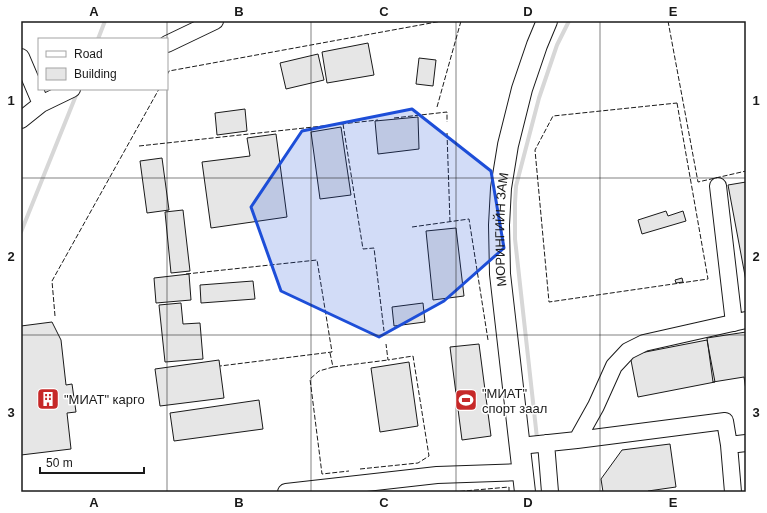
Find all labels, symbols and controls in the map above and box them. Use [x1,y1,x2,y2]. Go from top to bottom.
text: A [89,4,99,19]
text: B [234,4,244,19]
text: C [379,4,389,19]
text: D [523,4,533,19]
text: E [669,4,678,19]
legend [38,38,168,90]
text: Road [74,47,103,61]
text: Building [74,67,117,81]
text: 1 [7,93,15,108]
text: 1 [752,93,760,108]
street label: МОРИНГИЙН ЗАМ [492,171,511,287]
text: 2 [7,249,15,264]
text: 2 [752,249,760,264]
building icon: "МИАТ" карго [35,386,61,412]
place label: "МИАТ" спорт заал [482,386,547,416]
sports icon: "МИАТ" спорт заал [453,387,479,413]
place label: "МИАТ" карго [64,392,145,407]
text: 3 [7,405,15,420]
text: 3 [752,405,760,420]
scale bar [40,449,144,475]
text: 50 m [46,456,73,470]
text: A [89,495,99,510]
text: B [234,495,244,510]
text: C [379,495,389,510]
text: D [523,495,533,510]
text: E [669,495,678,510]

